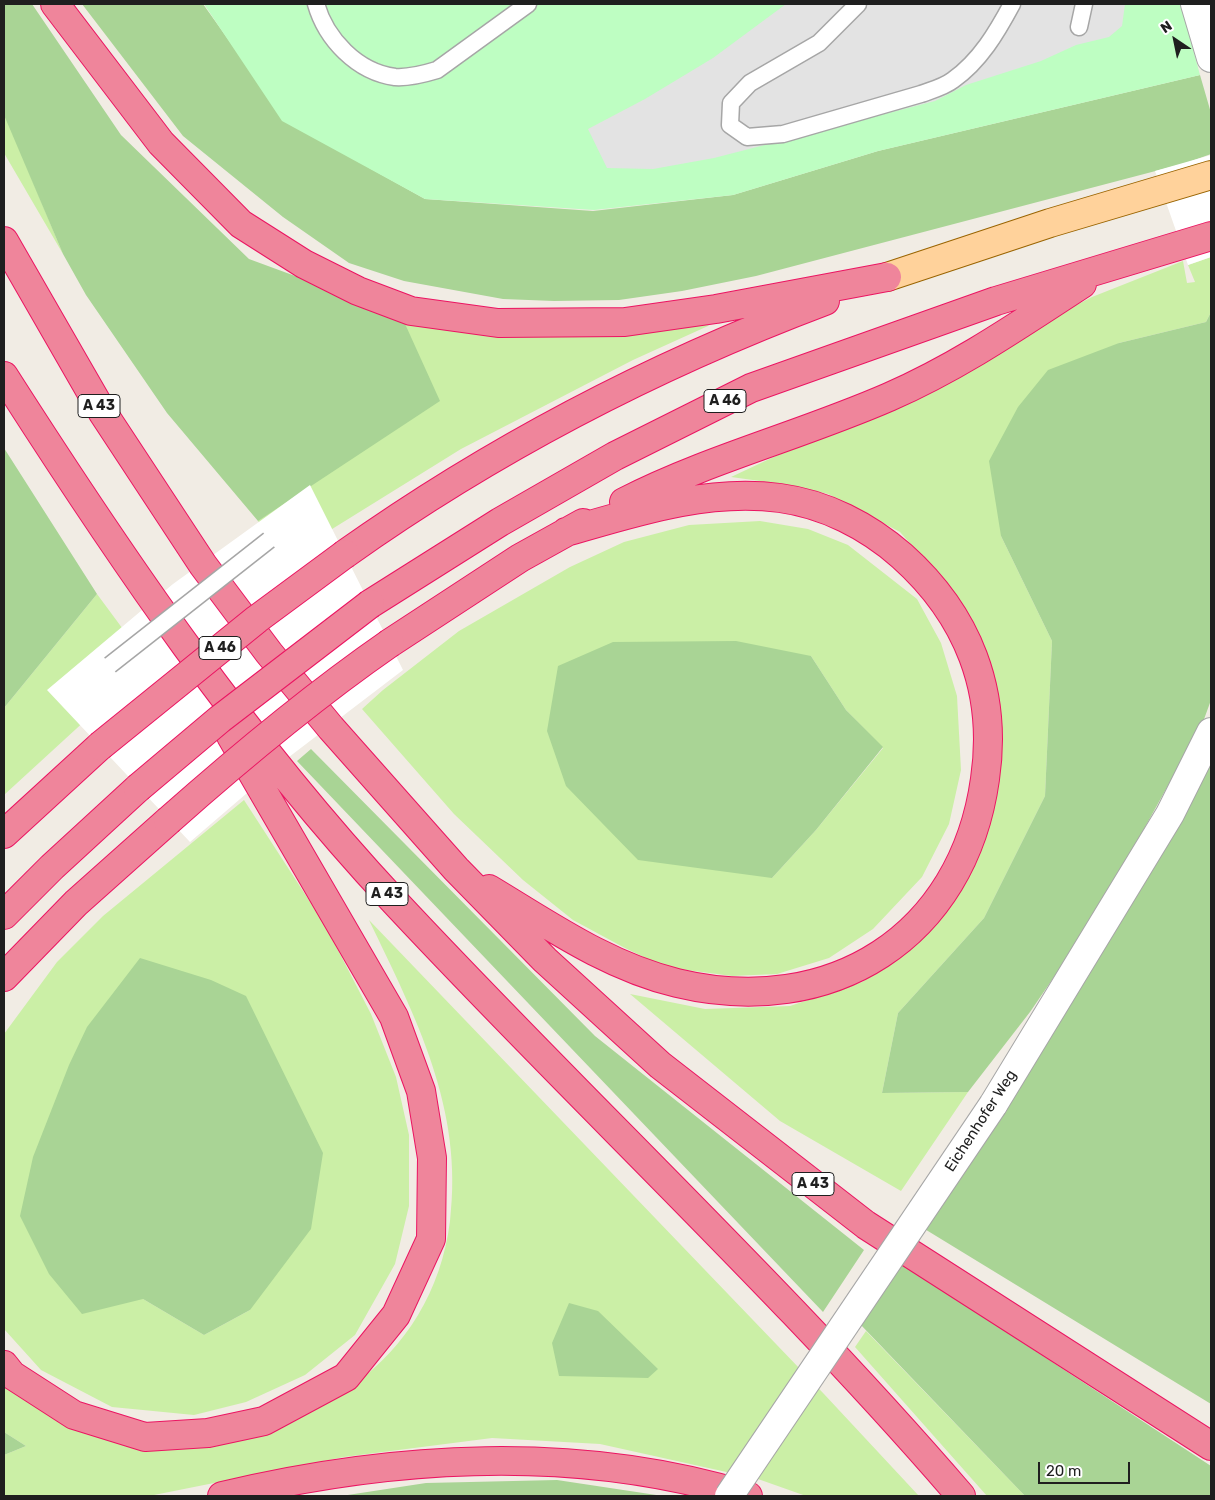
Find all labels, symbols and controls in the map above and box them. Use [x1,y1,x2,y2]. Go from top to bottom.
north arrow [1150,15,1200,65]
text: N [1157,17,1175,37]
road number: A 46 [704,390,746,412]
road number: A 43 [78,394,120,418]
road number: A 46 [199,636,241,660]
road number: A 43 [366,882,408,906]
street label: Eichenhofer Weg [941,1067,1021,1175]
road number: A 43 [792,1172,834,1196]
scale bar [1040,1452,1132,1484]
text: 20 m [1046,1462,1081,1480]

